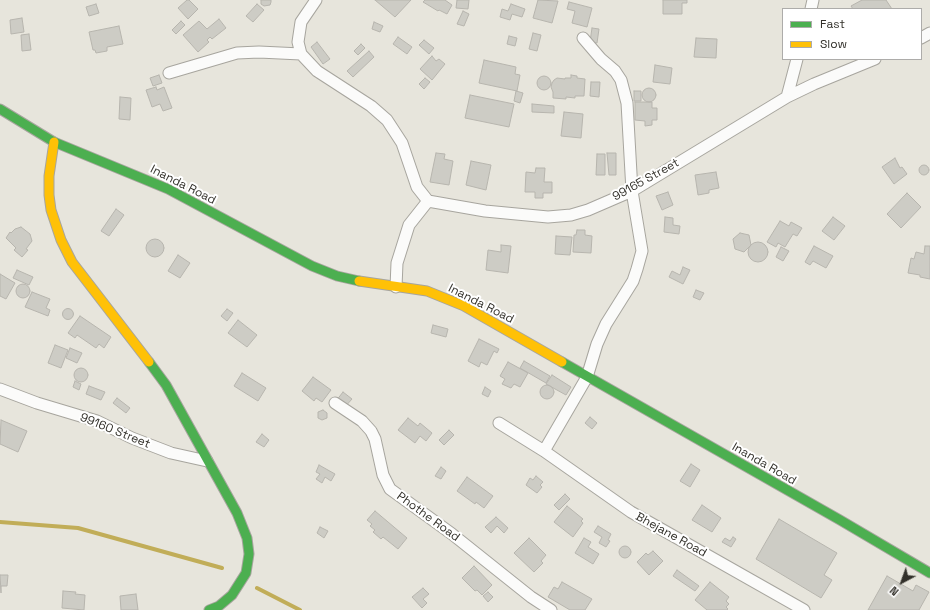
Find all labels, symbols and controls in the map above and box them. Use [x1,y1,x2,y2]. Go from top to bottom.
legend [782,8,922,60]
text: Fast [820,16,845,32]
text: Slow [820,36,847,52]
street label: 99165 Street [610,156,682,204]
street label: Inanda Road [148,162,218,208]
street label: Inanda Road [446,281,516,327]
street label: 99160 Street [78,410,152,452]
street label: Inanda Road [729,440,799,488]
street label: Phothe Road [394,489,462,545]
street label: Bhejane Road [633,509,709,561]
north arrow [882,562,922,602]
text: N [887,583,902,599]

